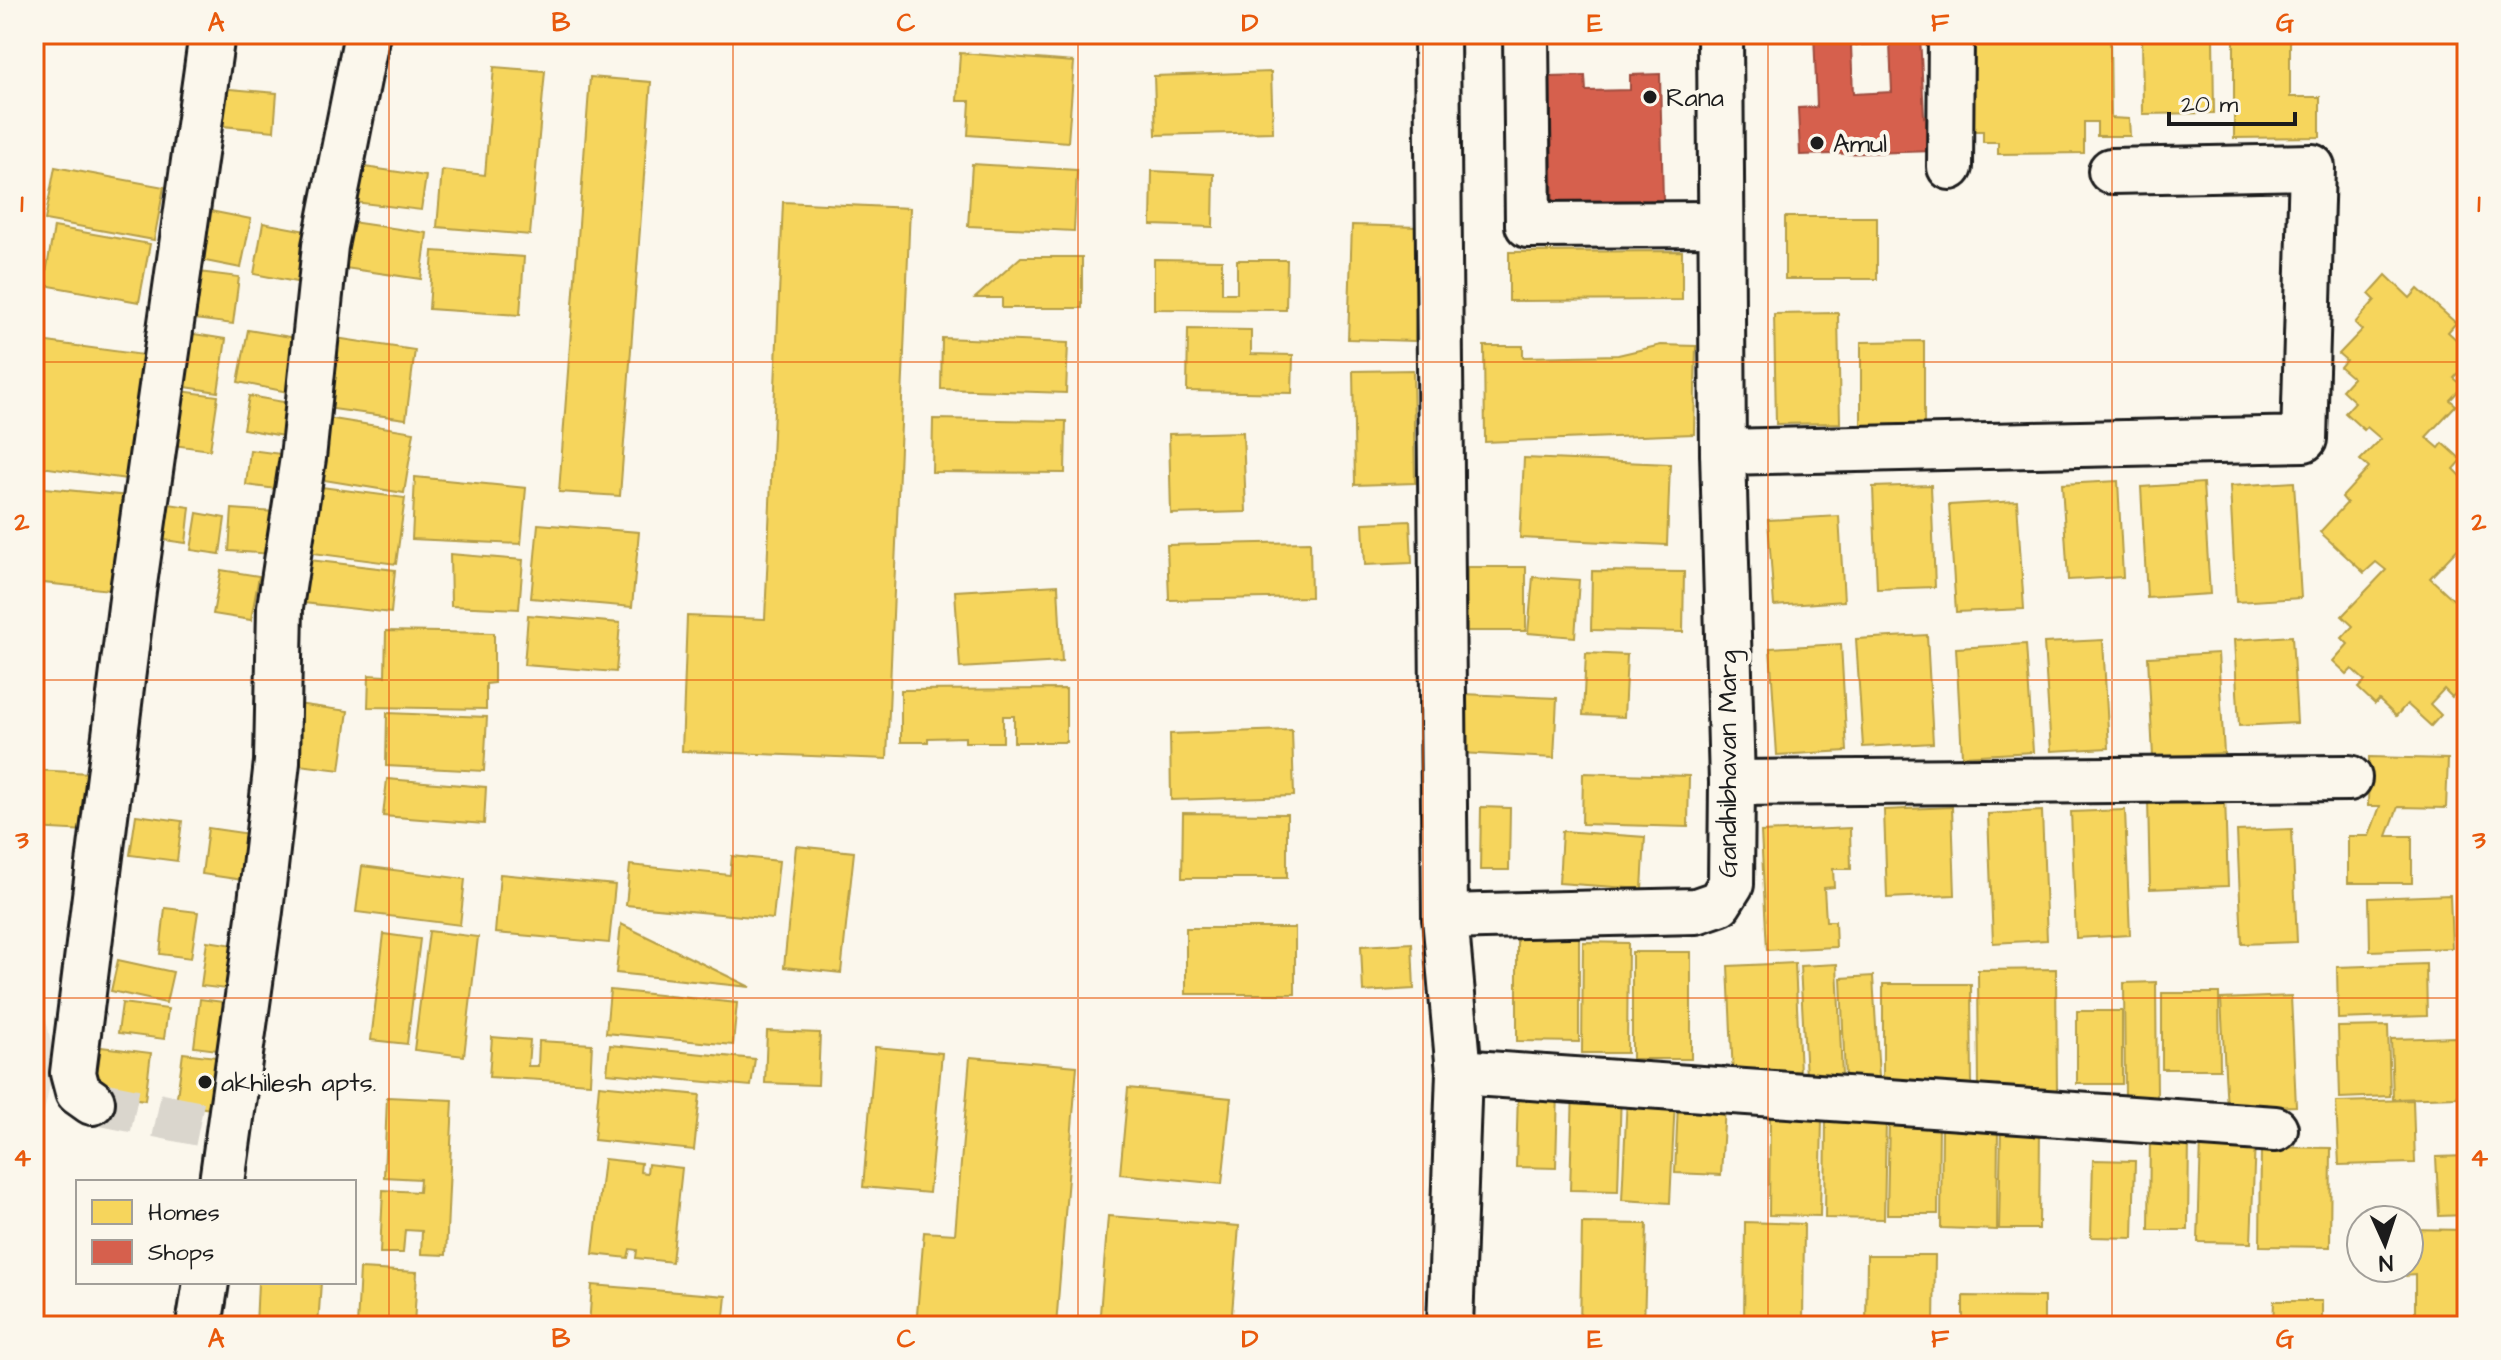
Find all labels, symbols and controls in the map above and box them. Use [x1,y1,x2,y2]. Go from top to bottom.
text: A [208,5,225,41]
text: B [552,5,571,41]
text: C [897,5,916,41]
text: D [1242,5,1259,41]
text: E [1587,5,1603,41]
text: F [1931,5,1950,41]
text: G [2276,5,2294,41]
scale bar [2169,76,2295,126]
place label: Rana [1666,80,1724,116]
marker: Rana [1641,88,1659,106]
text: 20 m [2181,88,2238,122]
place label: Amul [1833,126,1887,162]
marker: Amul [1808,134,1826,152]
text: 1 [20,186,24,222]
text: 1 [2477,186,2481,222]
text: 2 [14,504,30,540]
text: 2 [2471,504,2487,540]
street label: Gandhibhavan Marg [1710,650,1748,878]
text: 3 [14,822,29,858]
text: 3 [2471,822,2486,858]
place label: akhilesh apts. [221,1065,376,1101]
marker: akhilesh apts. [196,1073,214,1091]
text: 4 [13,1140,31,1176]
text: 4 [2470,1140,2488,1176]
legend [76,1180,356,1284]
text: Homes [148,1196,220,1230]
north arrow [2345,1204,2425,1284]
text: Shops [148,1236,214,1270]
text: N [2378,1247,2394,1278]
text: A [208,1321,225,1357]
text: B [552,1321,571,1357]
text: C [897,1321,916,1357]
text: D [1242,1321,1259,1357]
text: E [1587,1321,1603,1357]
text: F [1931,1321,1950,1357]
text: G [2276,1321,2294,1357]

